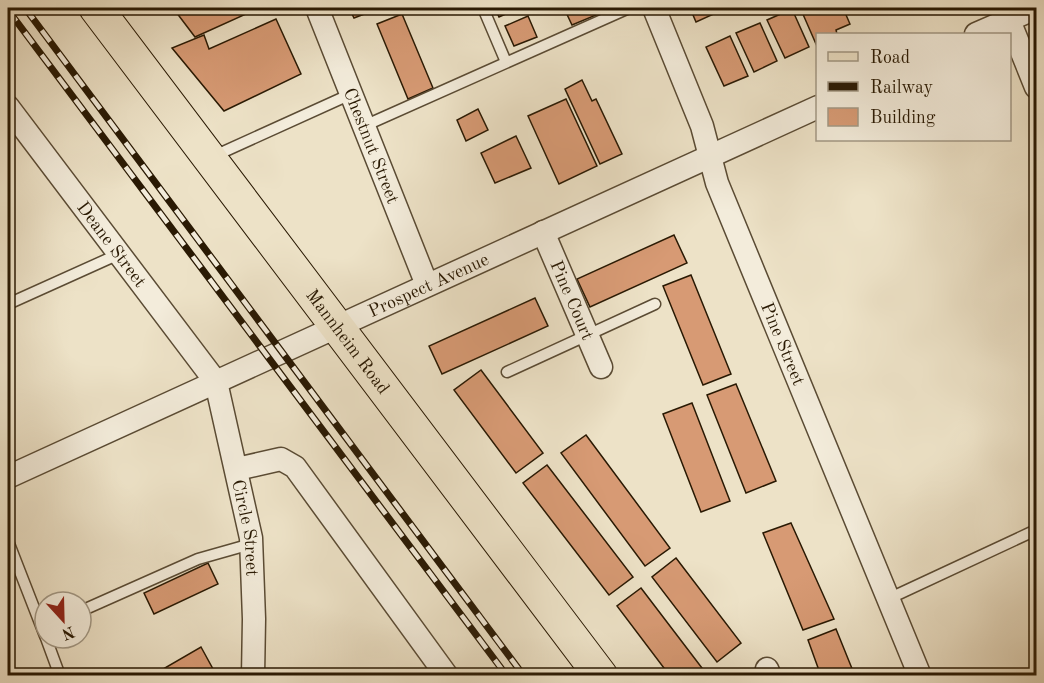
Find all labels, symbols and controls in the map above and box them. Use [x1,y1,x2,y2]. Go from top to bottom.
legend [816,33,1011,141]
text: Road [870,49,910,67]
text: Railway [870,79,933,97]
street label: Chestnut Street [340,86,402,206]
text: Building [870,109,936,127]
street label: Deane Street [73,199,149,291]
street label: Prospect Avenue [366,251,492,321]
street label: Pine Court [546,258,596,343]
street label: Mannheim Road [302,286,392,398]
street label: Pine Street [757,300,807,388]
street label: Circle Street [228,478,260,577]
north arrow [33,590,93,650]
text: N [58,622,77,642]

